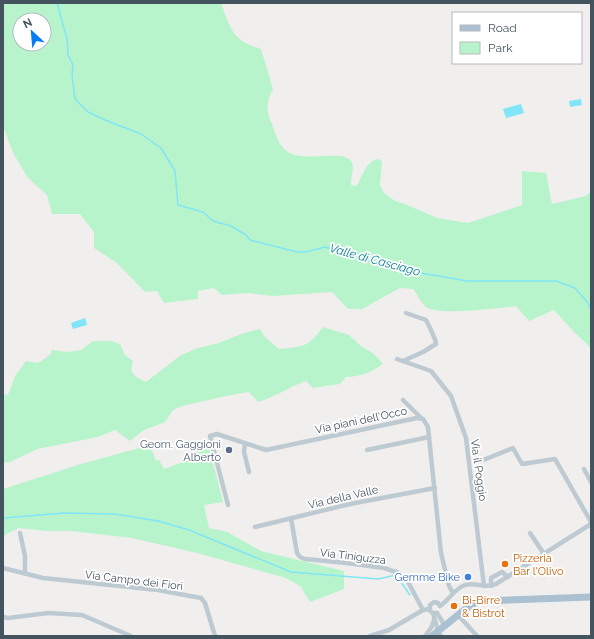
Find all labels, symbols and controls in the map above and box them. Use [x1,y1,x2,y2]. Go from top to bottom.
north arrow [12,12,52,52]
legend [452,12,582,64]
text: N [21,16,34,31]
text: Road [488,21,517,35]
text: Park [488,41,513,55]
water label: Valle di Casciago [328,241,422,279]
street label: Via piani dell'Occo [314,404,409,437]
place label: Geom. Gaggioni Alberto [140,438,221,464]
street label: Via il Poggio [468,438,489,502]
marker: Geom. Gaggioni Alberto [224,445,234,455]
street label: Via della Valle [307,483,380,512]
street label: Via Tiniguzza [319,546,387,567]
place label: Pizzeria Bar l'Olivo [513,552,564,578]
marker: Pizzeria Bar l'Olivo [500,559,510,569]
street label: Via Campo dei Fiori [84,568,184,593]
place label: Gemme Bike [394,571,461,584]
marker: Gemme Bike [463,572,473,582]
place label: Bi-Birre & Bistrot [462,594,505,620]
marker: Bi-Birre & Bistrot [449,601,459,611]

